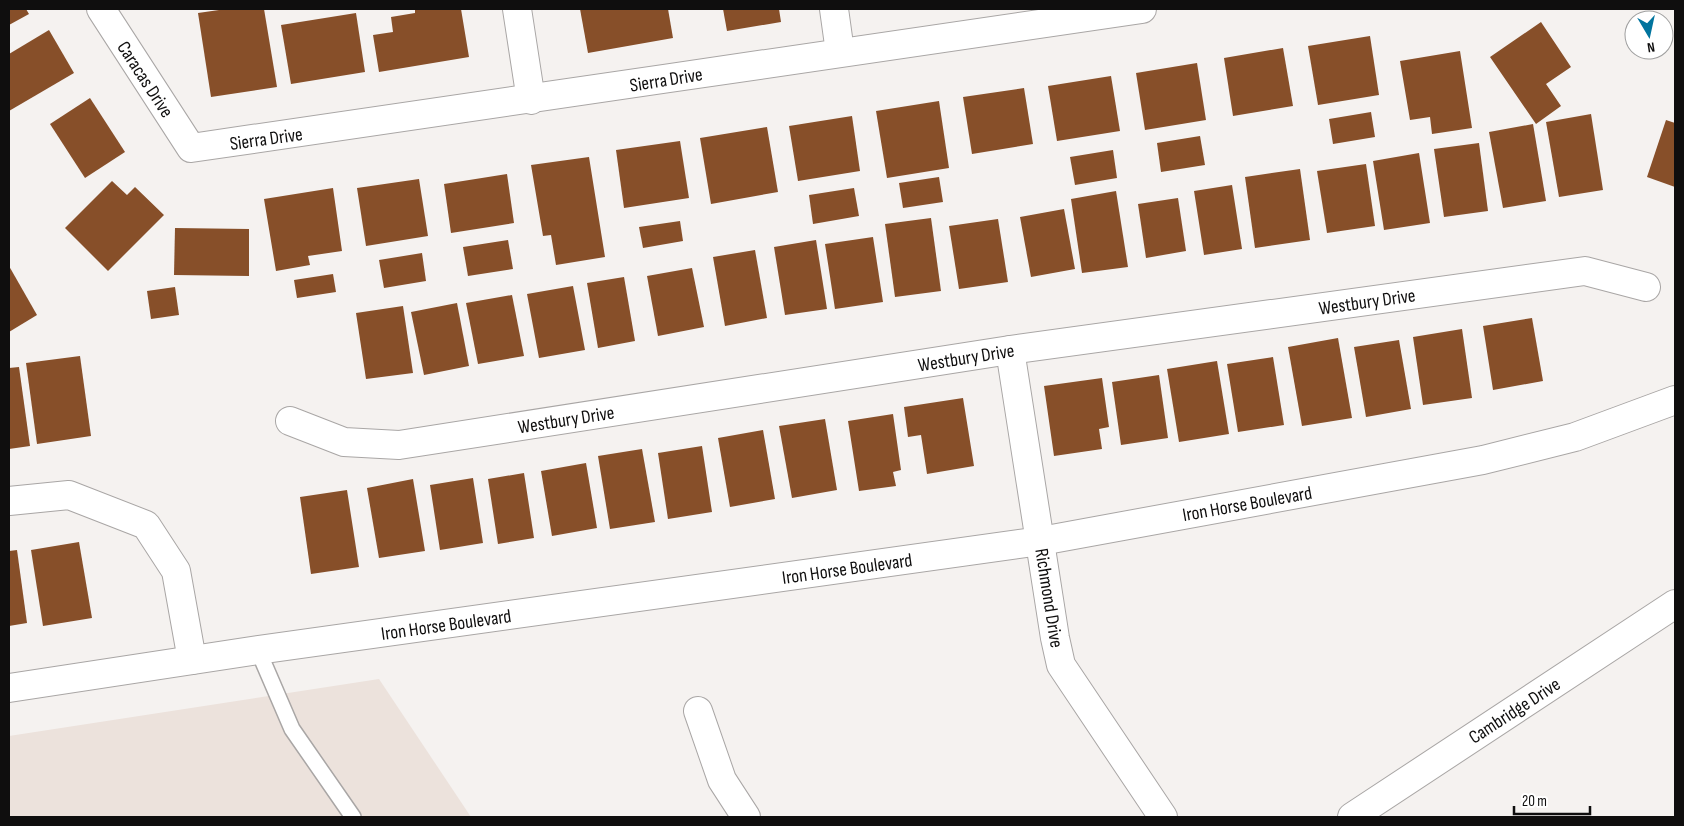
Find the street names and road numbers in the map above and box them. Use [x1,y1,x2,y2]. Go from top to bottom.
street label: Caracas Drive [112,37,178,122]
street label: Sierra Drive [628,63,704,98]
street label: Sierra Drive [228,123,304,156]
street label: Westbury Drive [1317,284,1417,321]
street label: Westbury Drive [916,340,1016,377]
street label: Westbury Drive [516,402,616,439]
street label: Iron Horse Boulevard [1181,482,1314,527]
street label: Richmond Drive [1029,547,1068,650]
street label: Iron Horse Boulevard [781,549,914,590]
street label: Iron Horse Boulevard [380,605,513,646]
street label: Cambridge Drive [1465,673,1565,749]

